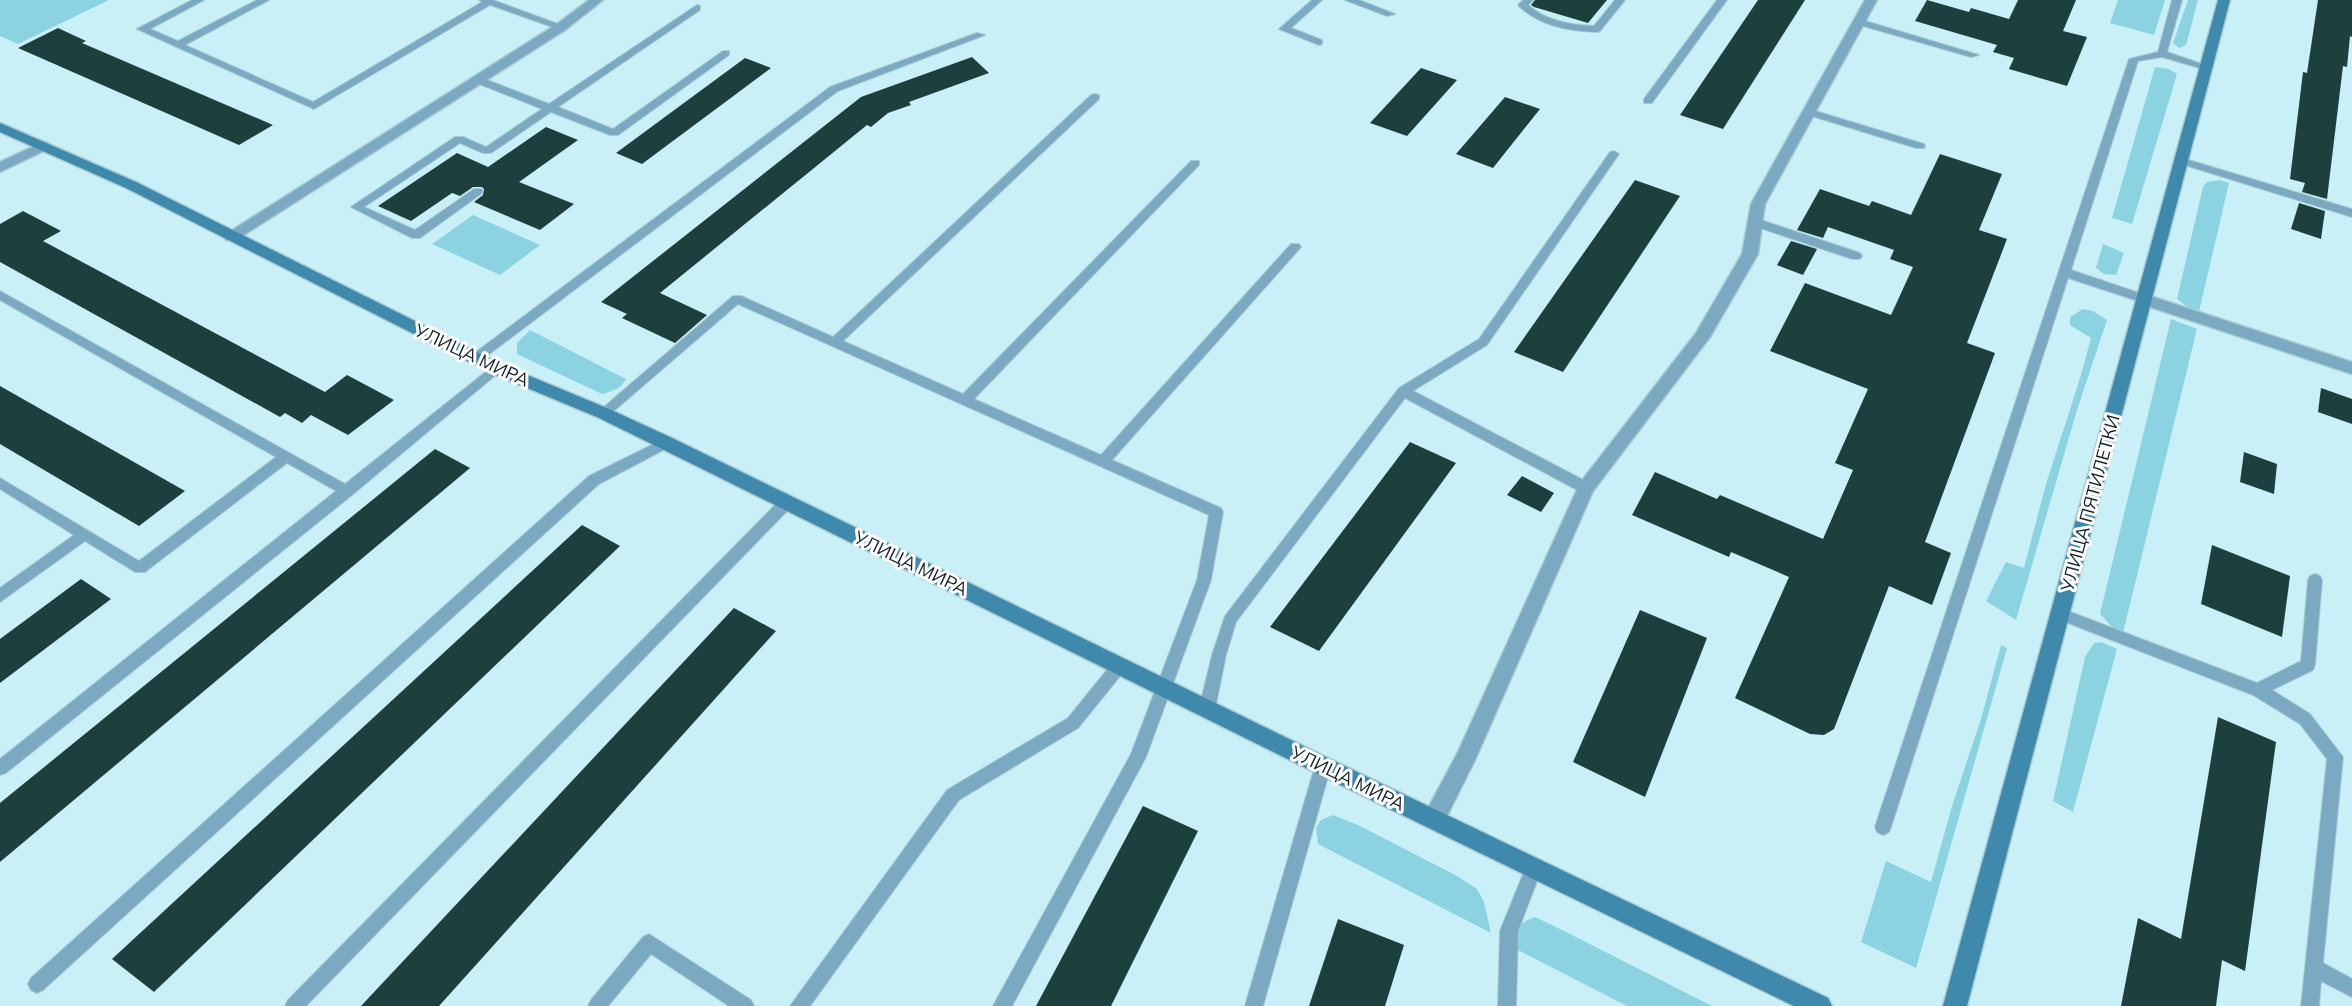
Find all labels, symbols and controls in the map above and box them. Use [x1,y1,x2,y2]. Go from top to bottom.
street label: УЛИЦА МИРА [410,318,533,392]
street label: УЛИЦА ПЯТИЛЕТКИ [2055,412,2125,595]
street label: УЛИЦА МИРА [849,525,972,601]
street label: УЛИЦА МИРА [1286,740,1409,816]

